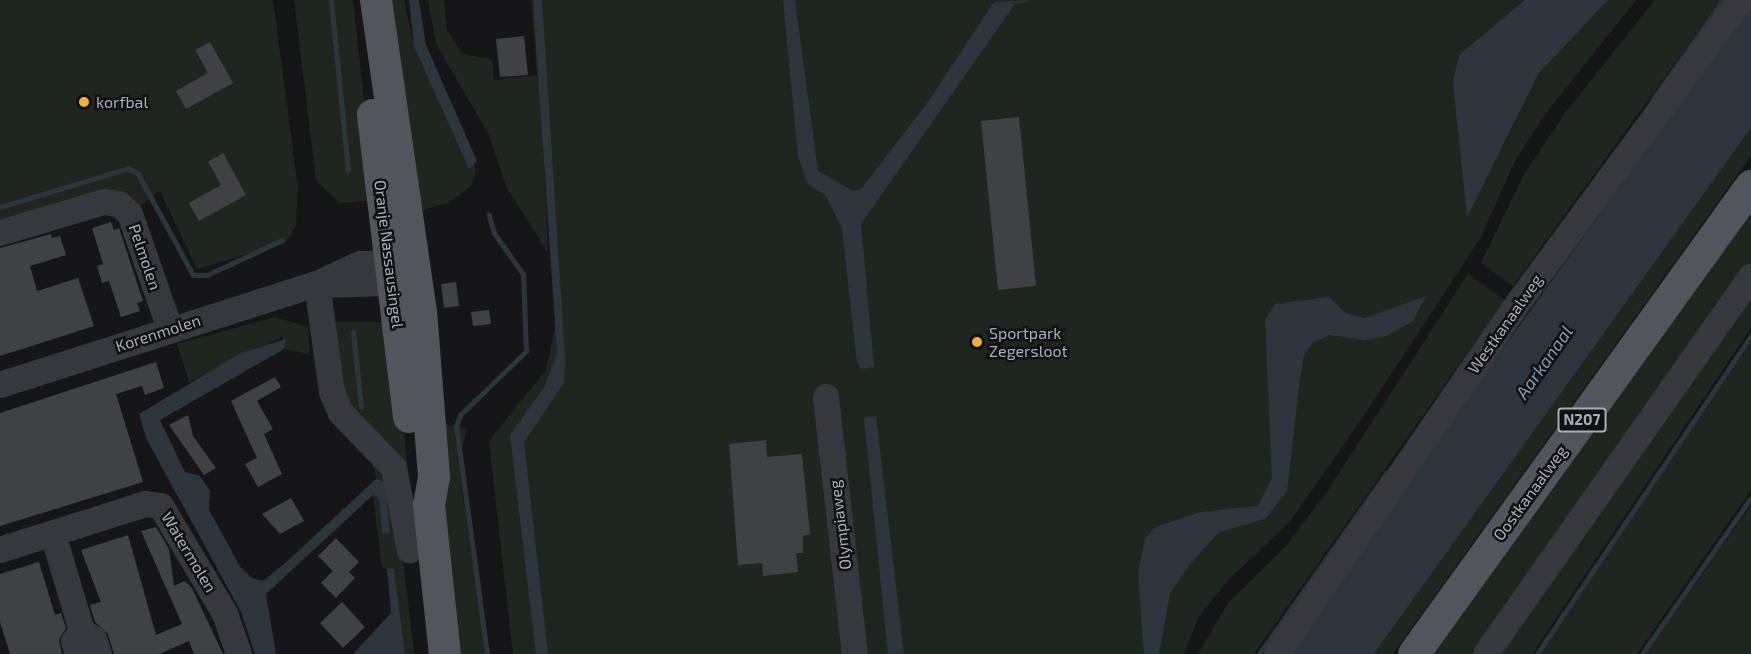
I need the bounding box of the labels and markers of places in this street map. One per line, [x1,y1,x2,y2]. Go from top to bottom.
place label: korfbal [96,92,148,112]
marker: korfbal [77,95,91,109]
place label: Sportpark Zegersloot [989,323,1068,361]
marker: Sportpark Zegersloot [970,335,984,349]

